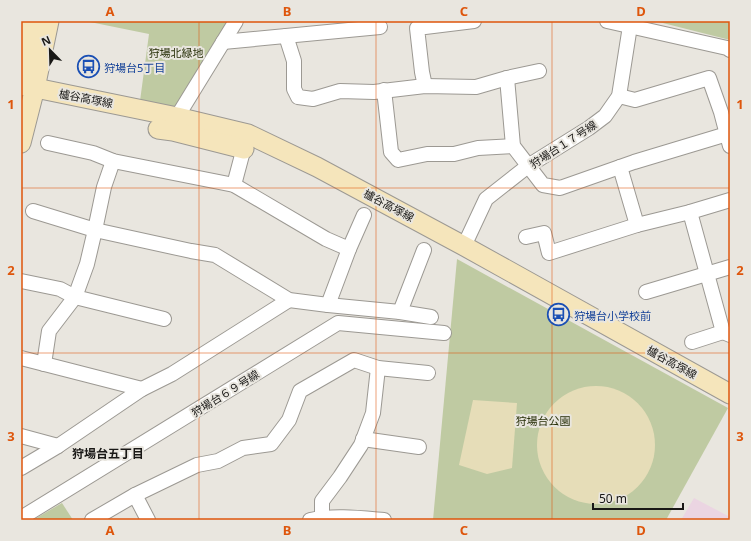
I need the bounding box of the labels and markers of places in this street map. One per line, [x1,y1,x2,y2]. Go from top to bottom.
bus stop icon: 狩場台5丁目 [76,54,102,80]
place label: 狩場台5丁目 [104,60,165,75]
bus stop icon: 狩場台小学校前 [545,302,571,328]
place label: 狩場台小学校前 [574,308,651,323]

